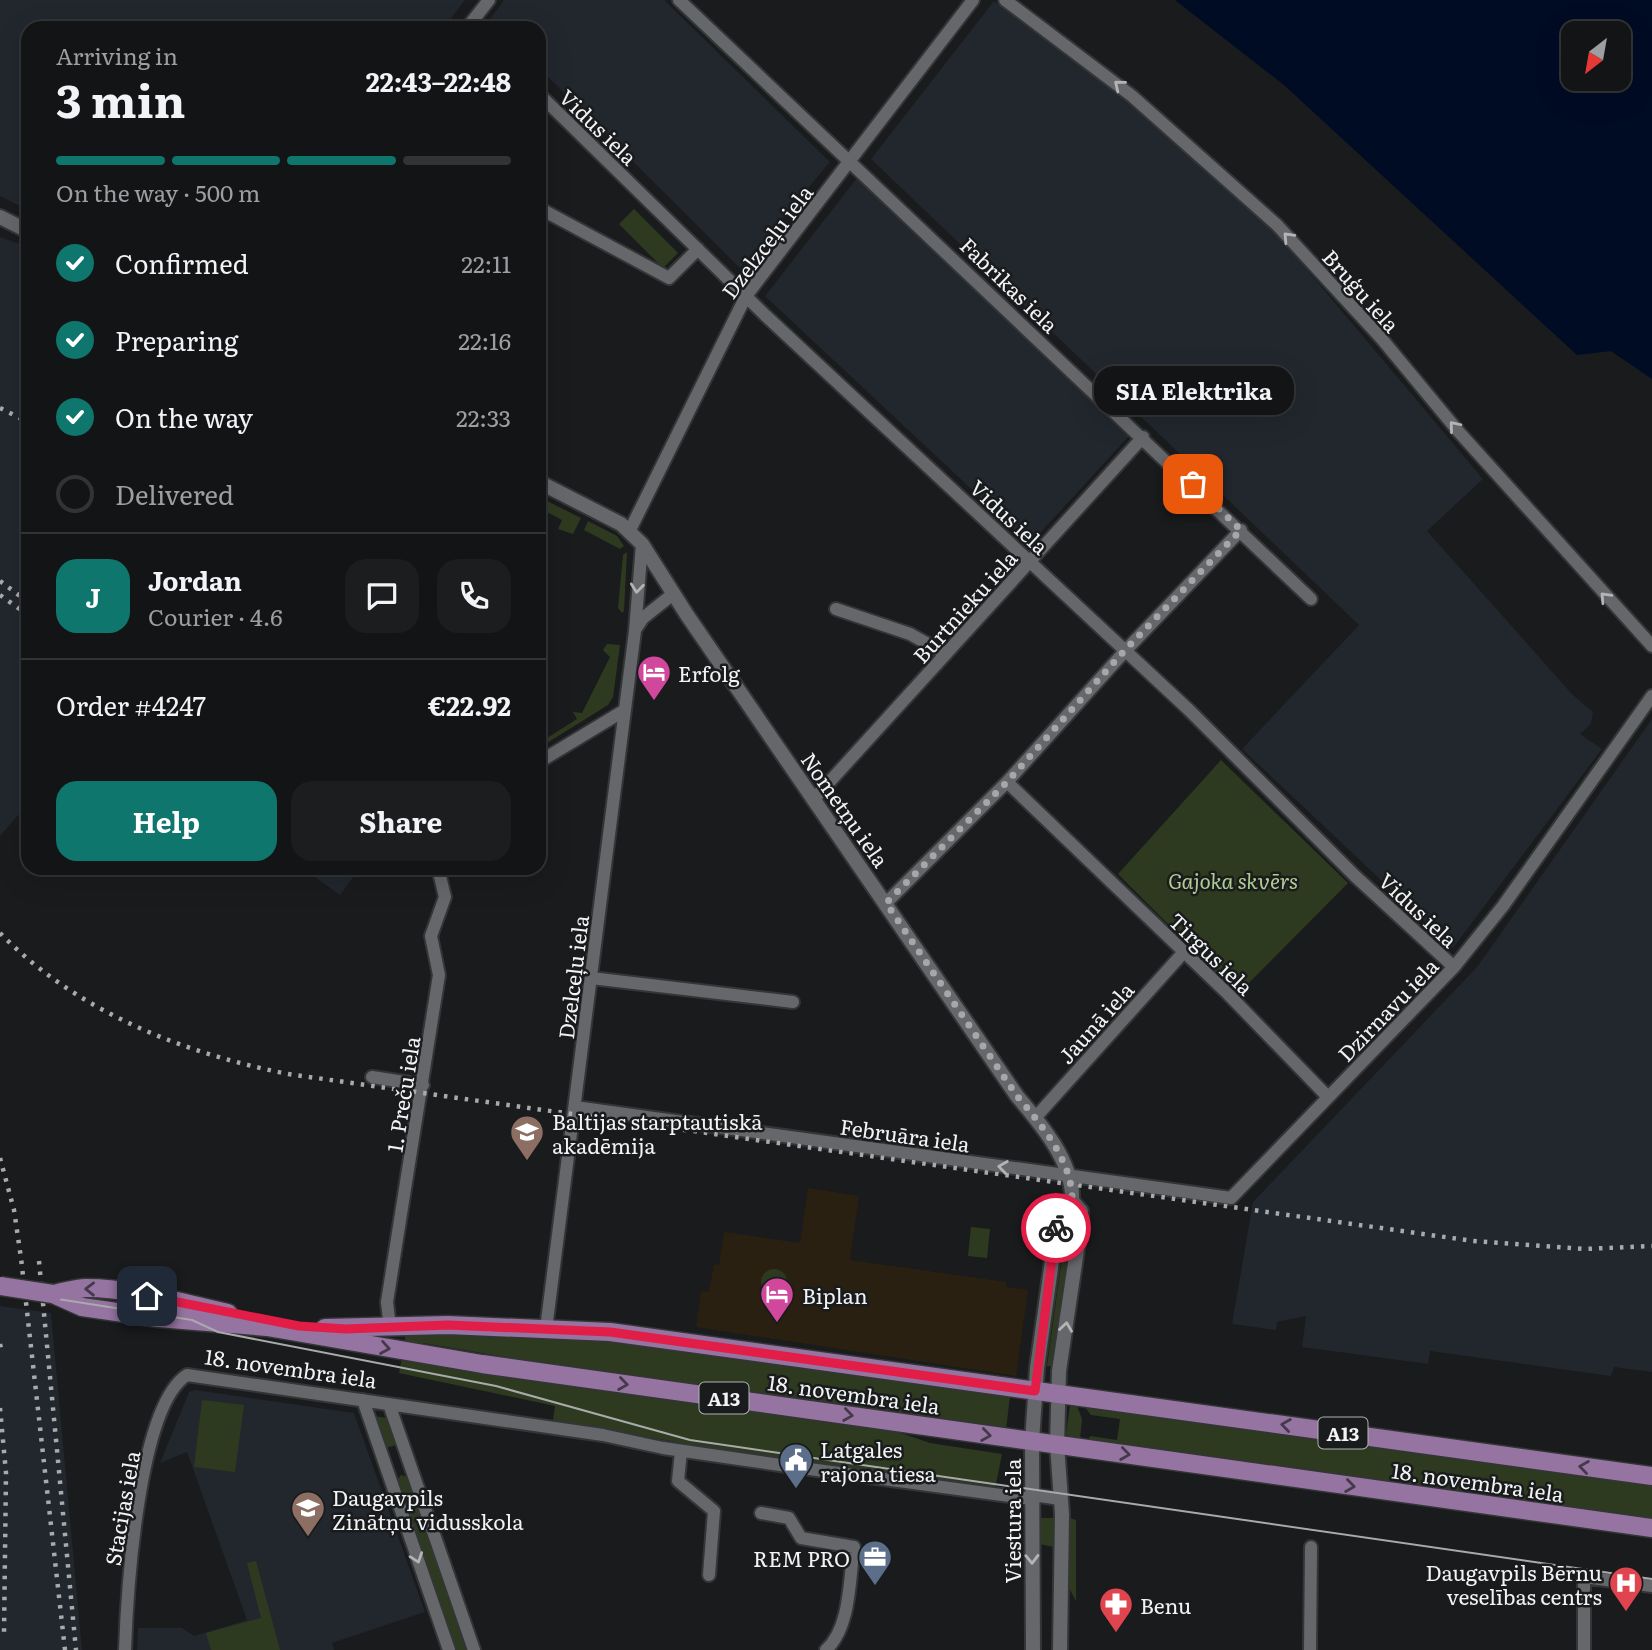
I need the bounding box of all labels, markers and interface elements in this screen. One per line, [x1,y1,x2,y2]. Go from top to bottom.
north arrow [1561,21,1631,91]
map controls [1561,21,1631,91]
text: Arriving in [56,38,178,72]
text: 22:43–22:48 [366,61,511,100]
text: 3 min [56,64,186,132]
street label: Vidus iela [553,81,645,172]
one-way arrow [1114,81,1126,94]
text: On the way · 500 m [56,175,260,209]
street label: Dzelzceļu iela [713,177,819,304]
street label: Fabrikas iela [954,229,1066,339]
one-way arrow [1283,232,1296,245]
street label: Bruģu iela [1316,242,1408,339]
text: Confirmed [115,243,249,282]
icon: check [56,244,94,282]
text: 22:11 [461,246,511,280]
text: Preparing [115,320,238,359]
icon: check [56,321,94,359]
text: 22:16 [458,323,511,357]
callout: SIA Elektrika [1093,365,1293,414]
text: SIA Elektrika [1116,373,1272,407]
text: On the way [115,397,253,436]
icon: check [56,398,94,436]
text: 22:33 [456,400,511,434]
one-way arrow [1450,422,1462,435]
pin [1163,454,1223,514]
icon: bag [1174,465,1212,503]
street label: Vidus iela [964,471,1057,561]
text: Delivered [115,474,234,513]
street label: Burtnieku iela [905,542,1024,669]
button: chat [345,559,419,633]
button: phone [437,559,511,633]
text: Jordan [148,560,242,599]
text: J [86,577,100,616]
one-way arrow [630,582,645,593]
one-way arrow [1601,592,1613,605]
text: Courier · 4.6 [148,599,283,633]
hotel icon: Erfolg [635,653,673,702]
place label: Erfolg [678,657,740,688]
text: Order #4247 [56,685,206,724]
text: €22.92 [428,685,511,724]
street label: Nometņu iela [795,745,898,873]
button: Help [56,781,277,861]
button: Share [291,781,511,861]
park label: Gajoka skvērs [1168,864,1298,895]
street label: Vidus iela [1373,864,1466,954]
street label: Tirgus iela [1163,905,1262,1002]
street label: Dzelceļu iela [549,913,595,1041]
street label: Dzirnavu iela [1329,950,1445,1068]
street label: Jaunā iela [1050,974,1141,1070]
street label: 1. Preču iela [378,1033,427,1154]
place label: Baltijas starptautiskā akadēmija [552,1105,763,1160]
street label: Februāra iela [838,1110,973,1159]
school or university icon: Baltijas starptautiskā akadēmija [508,1113,546,1162]
one-way arrow [997,1159,1008,1174]
courier [1021,1193,1091,1263]
icon: bike [1037,1209,1075,1247]
pin [117,1266,177,1326]
hotel icon: Biplan [758,1275,796,1324]
icon: home [128,1277,166,1315]
place label: Biplan [802,1279,868,1310]
one-way arrow [84,1281,95,1297]
one-way arrow [1058,1321,1073,1333]
street label: 18. novembra iela [203,1340,380,1395]
one-way arrow [379,1340,391,1355]
street label: 18. novembra iela [766,1366,943,1421]
one-way arrow [617,1376,629,1391]
road number: A13 [700,1382,748,1414]
one-way arrow [842,1408,854,1423]
one-way arrow [1280,1418,1292,1433]
road number: A13 [1318,1418,1368,1448]
one-way arrow [980,1427,992,1442]
place label: Latgales rajona tiesa [820,1433,936,1488]
public building icon: Latgales rajona tiesa [777,1441,815,1490]
street label: Stacijas iela [96,1447,146,1568]
one-way arrow [1119,1447,1131,1462]
street label: 18. novembra iela [1390,1454,1567,1509]
street label: Viestura iela [996,1458,1027,1584]
one-way arrow [1579,1459,1590,1474]
one-way arrow [1344,1478,1356,1493]
place label: Daugavpils Zinātņu vidusskola [332,1481,524,1536]
school or university icon: Daugavpils Zinātņu vidusskola [289,1489,327,1538]
office icon: REM PRO [856,1538,894,1587]
place label: REM PRO [753,1542,850,1573]
one-way arrow [409,1551,423,1563]
one-way arrow [1024,1553,1039,1564]
place label: Daugavpils Bērnu veselības centrs [1426,1556,1602,1611]
hospital icon: Daugavpils Bērnu veselības centrs [1607,1564,1645,1613]
pharmacy icon: Benu [1097,1585,1135,1634]
place label: Benu [1140,1589,1191,1620]

